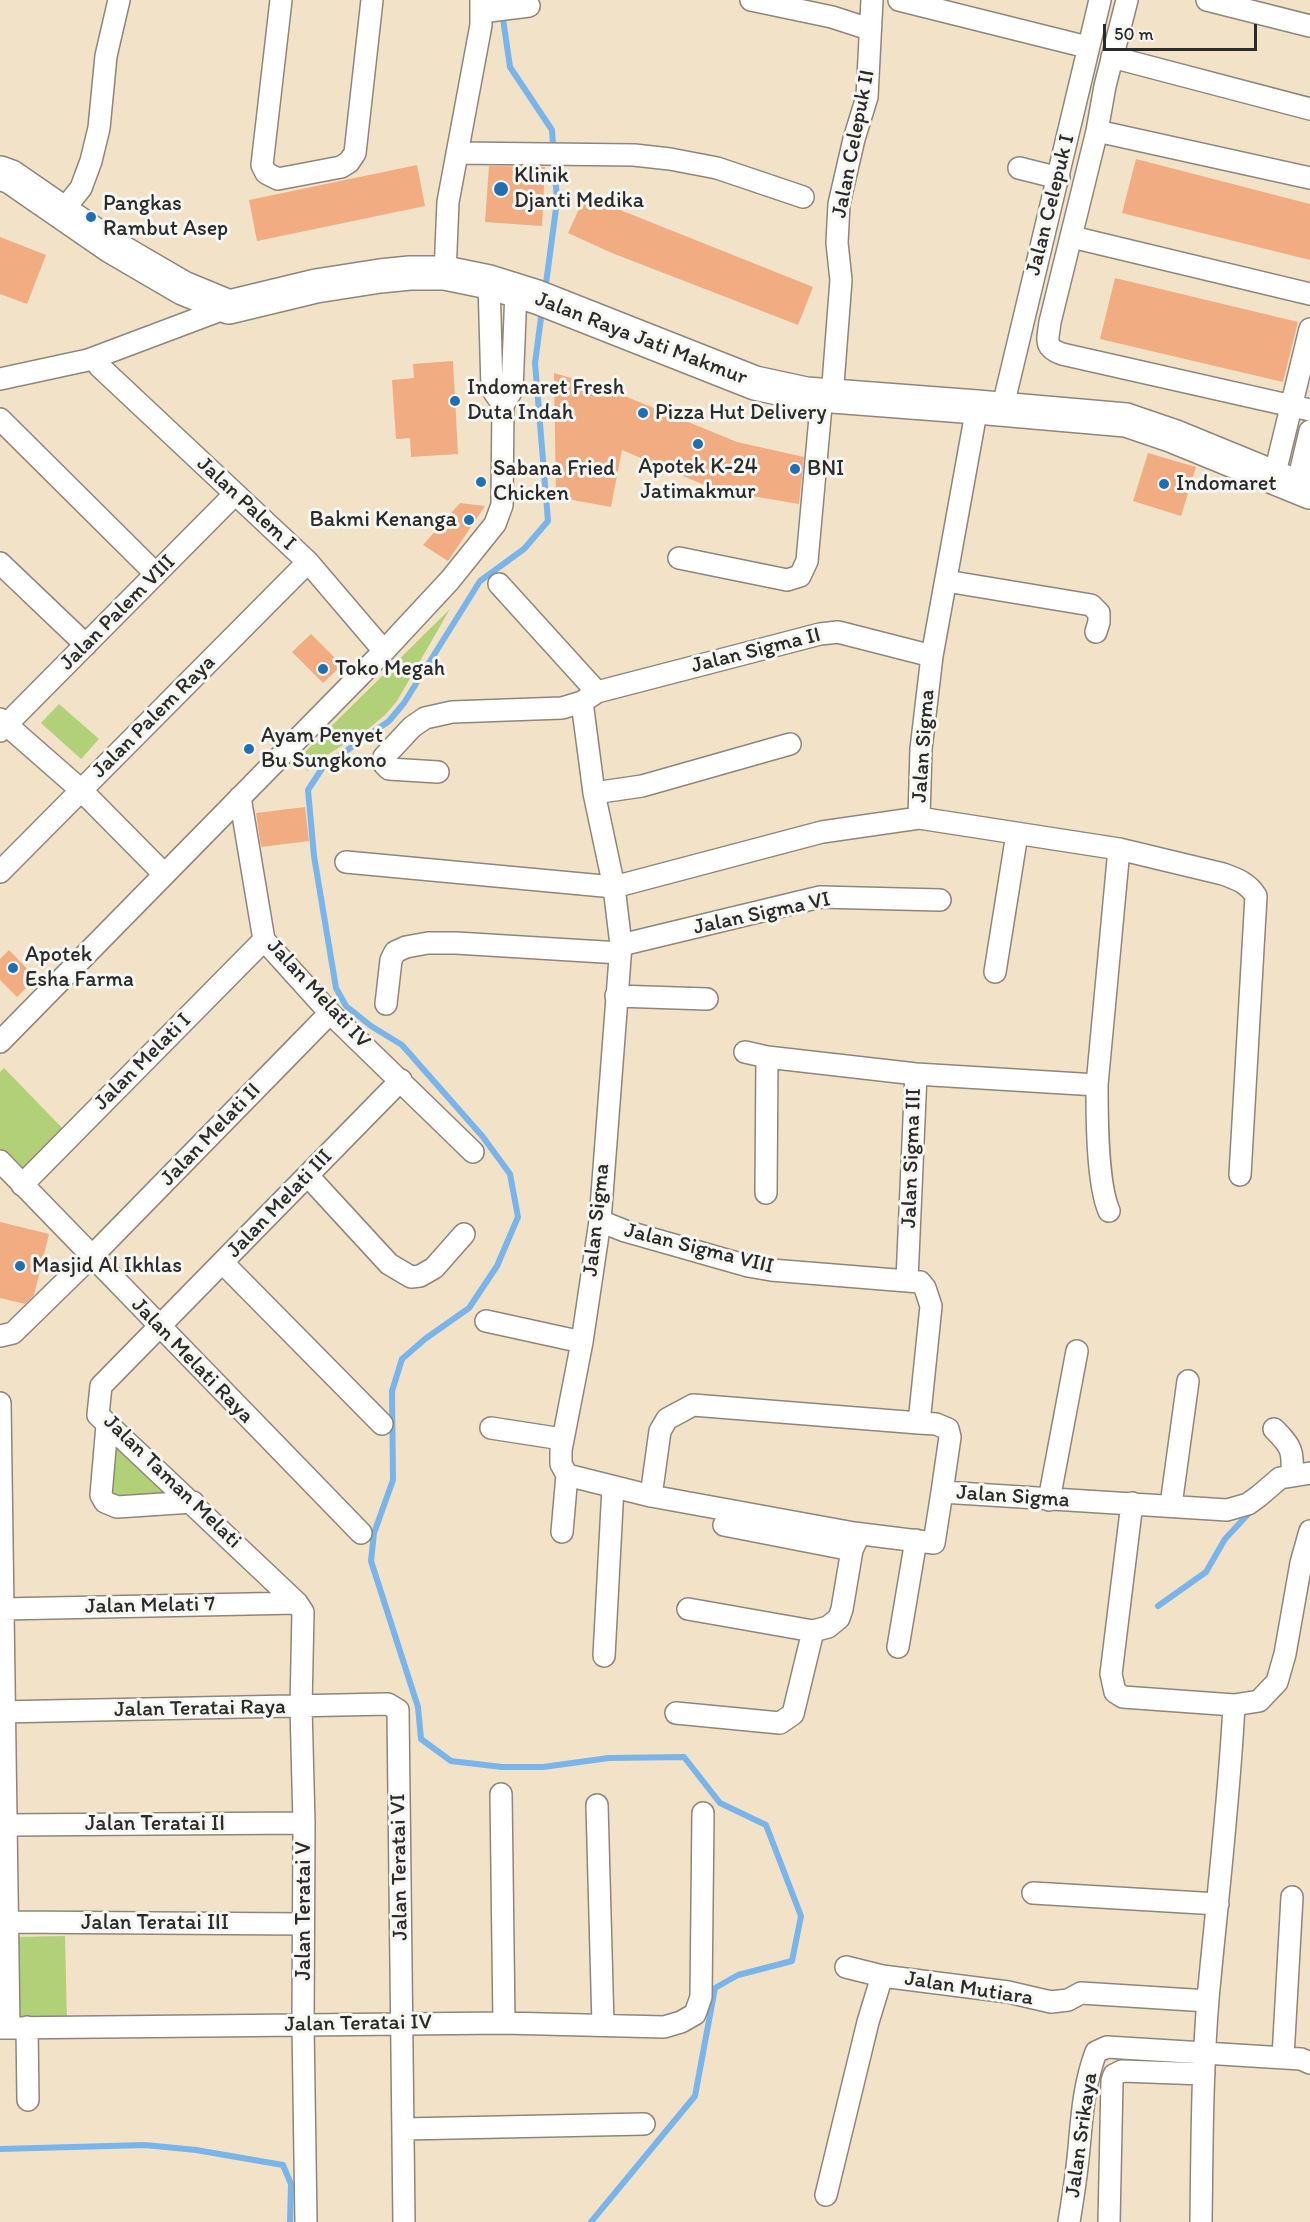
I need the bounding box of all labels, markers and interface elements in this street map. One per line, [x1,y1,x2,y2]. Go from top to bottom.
scale bar [1106,12,1260,50]
text: 50 m [1114,23,1154,45]
street label: Jalan Celepuk II [827,68,881,220]
street label: Jalan Celepuk I [1021,132,1081,278]
place label: Klinik Djanti Medika [514,163,644,214]
marker: Klinik Djanti Medika [492,180,510,198]
place label: Pangkas Rambut Asep [103,191,228,242]
marker: Pangkas Rambut Asep [84,210,98,224]
street label: Jalan Raya Jati Makmur [531,286,751,392]
place label: Indomaret Fresh Duta Indah [467,375,624,427]
marker: Indomaret Fresh Duta Indah [448,394,462,408]
place label: Pizza Hut Delivery [655,400,827,426]
marker: Pizza Hut Delivery [636,406,650,420]
marker: Apotek K-24 Jatimakmur [691,437,705,451]
street label: Jalan Palem I [191,451,301,557]
place label: Apotek K-24 Jatimakmur [638,454,758,506]
place label: Sabana Fried Chicken [493,456,615,508]
place label: BNI [807,456,844,482]
marker: BNI [788,462,802,476]
place label: Indomaret [1176,471,1277,497]
marker: Sabana Fried Chicken [474,475,488,489]
marker: Indomaret [1157,477,1171,491]
place label: Bakmi Kenanga [310,507,457,533]
marker: Bakmi Kenanga [462,513,476,527]
street label: Jalan Palem VIII [54,549,182,677]
street label: Jalan Sigma II [689,622,823,680]
street label: Jalan Palem Raya [87,650,221,784]
place label: Toko Megah [335,656,445,682]
marker: Toko Megah [316,662,330,676]
street label: Jalan Sigma [907,689,941,803]
place label: Ayam Penyet Bu Sungkono [261,723,387,774]
marker: Ayam Penyet Bu Sungkono [242,742,256,756]
street label: Jalan Sigma VI [691,887,833,941]
street label: Jalan Melati IV [261,934,375,1054]
place label: Apotek Esha Farma [25,942,134,993]
marker: Apotek Esha Farma [6,961,20,975]
street label: Jalan Melati I [89,1008,197,1116]
street label: Jalan Melati II [155,1078,267,1192]
street label: Jalan Sigma III [896,1087,928,1229]
street label: Jalan Melati III [221,1144,339,1264]
street label: Jalan Sigma [578,1162,616,1278]
street label: Jalan Sigma VIII [621,1218,777,1280]
place label: Masjid Al Ikhlas [32,1253,182,1279]
marker: Masjid Al Ikhlas [13,1259,27,1273]
street label: Jalan Melati Raya [125,1293,259,1429]
street label: Jalan Taman Melati [97,1409,247,1555]
street label: Jalan Sigma [956,1480,1070,1514]
street label: Jalan Melati 7 [85,1592,215,1620]
street label: Jalan Teratai Raya [114,1694,286,1724]
street label: Jalan Teratai VI [386,1793,414,1941]
street label: Jalan Teratai II [85,1811,225,1837]
street label: Jalan Teratai V [291,1842,317,1980]
street label: Jalan Teratai III [81,1910,229,1936]
street label: Jalan Mutiara [903,1966,1035,2012]
street label: Jalan Teratai IV [284,2010,432,2038]
street label: Jalan Srikaya [1060,2071,1104,2199]

